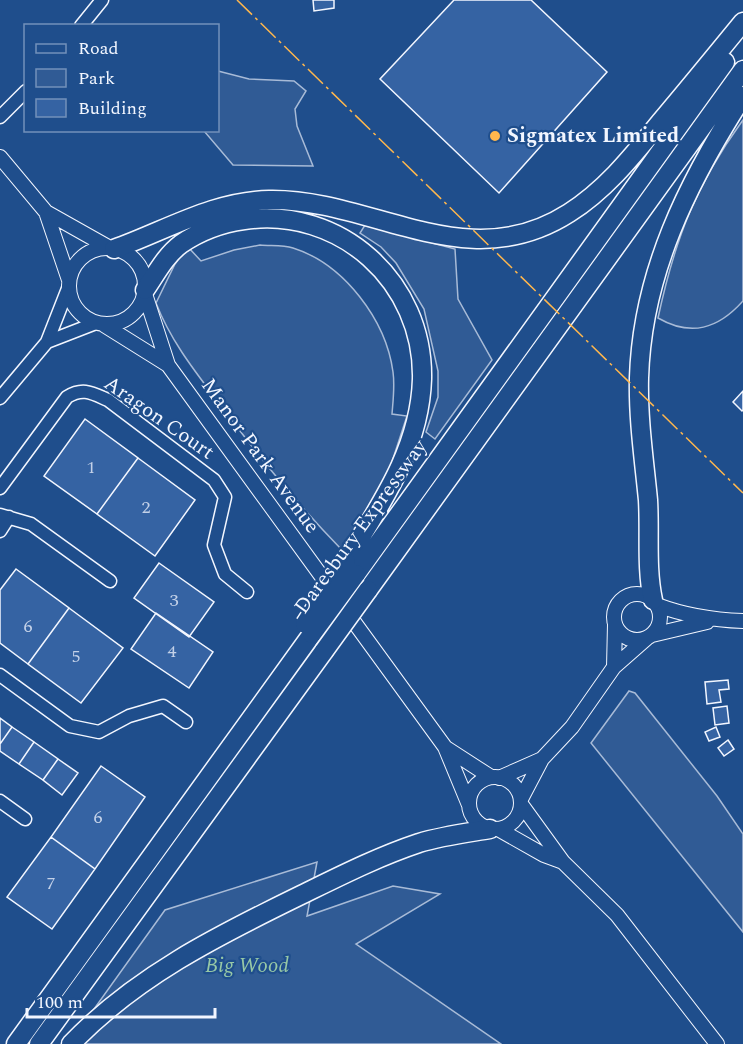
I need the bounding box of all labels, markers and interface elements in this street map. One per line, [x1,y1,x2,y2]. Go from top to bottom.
legend [24,24,219,132]
text: Road [78,35,119,62]
text: Park [78,65,115,92]
text: Building [78,95,147,122]
place label: Sigmatex Limited [507,120,679,152]
marker: Sigmatex Limited [488,129,502,143]
street label: Aragon Court [97,368,221,468]
street label: Manor Park Avenue [193,372,327,540]
street label: Daresbury Expressway [286,432,436,621]
house number: 1 [87,454,96,481]
house number: 2 [142,494,151,521]
house number: 3 [170,587,179,614]
house number: 6 [24,613,33,640]
house number: 4 [168,638,177,665]
house number: 5 [72,643,81,670]
house number: 6 [94,804,103,831]
house number: 7 [47,870,56,897]
park label: Big Wood [205,950,289,982]
scale bar [27,981,214,1019]
text: 100 m [36,989,83,1016]

